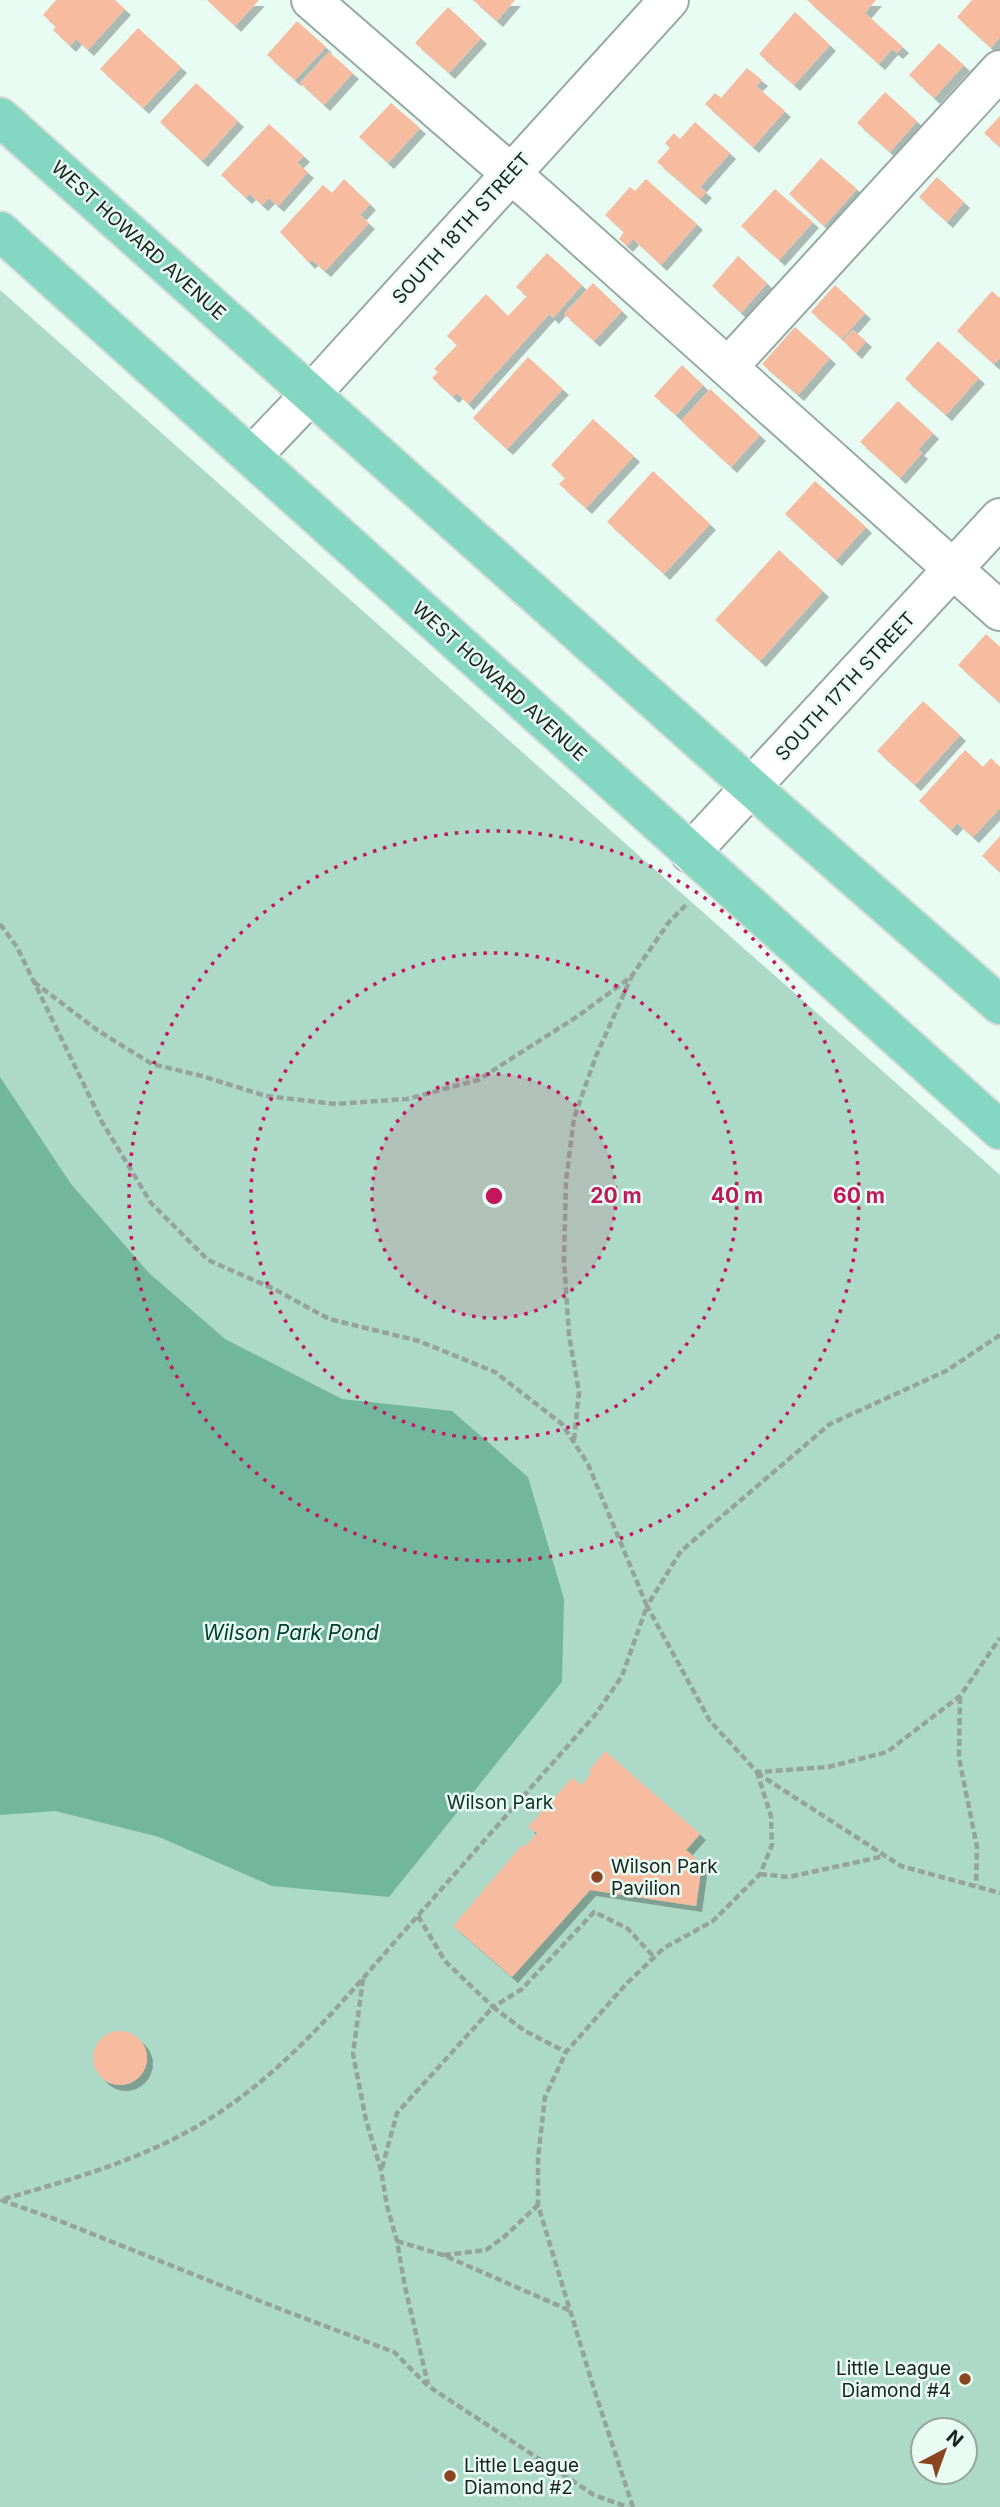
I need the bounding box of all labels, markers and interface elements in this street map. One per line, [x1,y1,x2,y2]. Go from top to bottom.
street label: SOUTH 18TH STREET [387,148,535,309]
street label: WEST HOWARD AVENUE [47,156,231,325]
street label: WEST HOWARD AVENUE [408,597,592,766]
street label: SOUTH 17TH STREET [771,607,920,765]
text: 20 m [590,1183,642,1208]
text: 40 m [711,1183,763,1208]
text: 60 m [833,1183,885,1208]
centre of rings [482,1184,506,1208]
water label: Wilson Park Pond [203,1620,379,1645]
park label: Wilson Park [447,1791,554,1814]
place label: Wilson Park Pavilion [611,1855,718,1900]
marker: Wilson Park Pavilion [589,1869,605,1885]
place label: Little League Diamond #4 [836,2357,951,2402]
marker: Little League Diamond #4 [957,2371,973,2387]
north arrow [909,2416,979,2486]
text: N [942,2425,968,2452]
place label: Little League Diamond #2 [464,2454,579,2499]
marker: Little League Diamond #2 [442,2468,458,2484]

